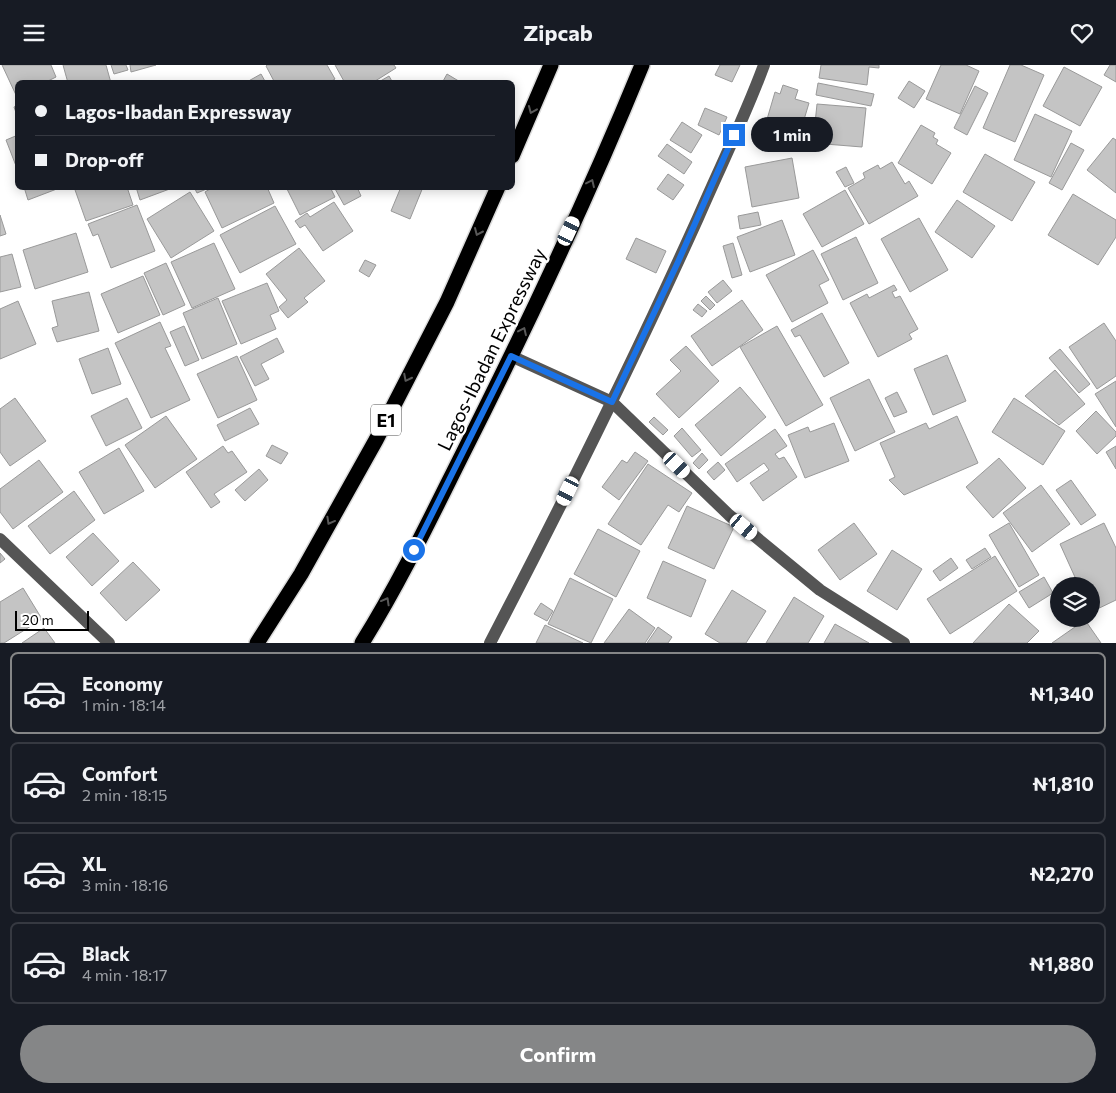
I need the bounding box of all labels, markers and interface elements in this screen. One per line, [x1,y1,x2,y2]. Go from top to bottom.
icon: menu [20,19,48,47]
text: Zipcab [523,19,593,46]
icon: heart [1068,19,1096,47]
text: Lagos-Ibadan Expressway [65,100,292,123]
one-way arrow [528,105,538,114]
callout: 1 min [752,117,834,153]
route end [723,124,745,146]
text: 1 min [773,125,811,144]
text: Drop-off [65,148,144,171]
one-way arrow [585,179,595,188]
car [555,214,582,248]
one-way arrow [474,227,485,236]
street label: Lagos-Ibadan Expressway [432,244,550,454]
one-way arrow [516,327,527,336]
one-way arrow [403,373,413,382]
road number: E1 [371,405,401,435]
car [660,449,693,481]
car [554,474,581,508]
car [727,512,760,542]
one-way arrow [327,516,337,525]
route start [403,539,425,561]
map controls [1050,577,1100,627]
button: layers [1050,577,1100,627]
one-way arrow [380,597,390,606]
scale bar [15,608,89,631]
text: 20 m [22,611,54,628]
icon: car [22,671,67,716]
text: Economy [82,672,163,695]
text: ₦1,340 [1030,682,1094,705]
text: 1 min · 18:14 [82,695,166,714]
icon: car [22,761,67,806]
text: Comfort [82,762,158,785]
text: ₦1,810 [1032,772,1094,795]
text: 2 min · 18:15 [82,785,167,804]
icon: car [22,851,67,896]
text: XL [82,852,107,875]
text: ₦2,270 [1029,862,1094,885]
text: 3 min · 18:16 [82,875,168,894]
icon: car [22,941,67,986]
text: Black [82,942,130,965]
text: ₦1,880 [1029,952,1094,975]
text: 4 min · 18:17 [82,965,167,984]
button: Confirm [20,1025,1096,1083]

